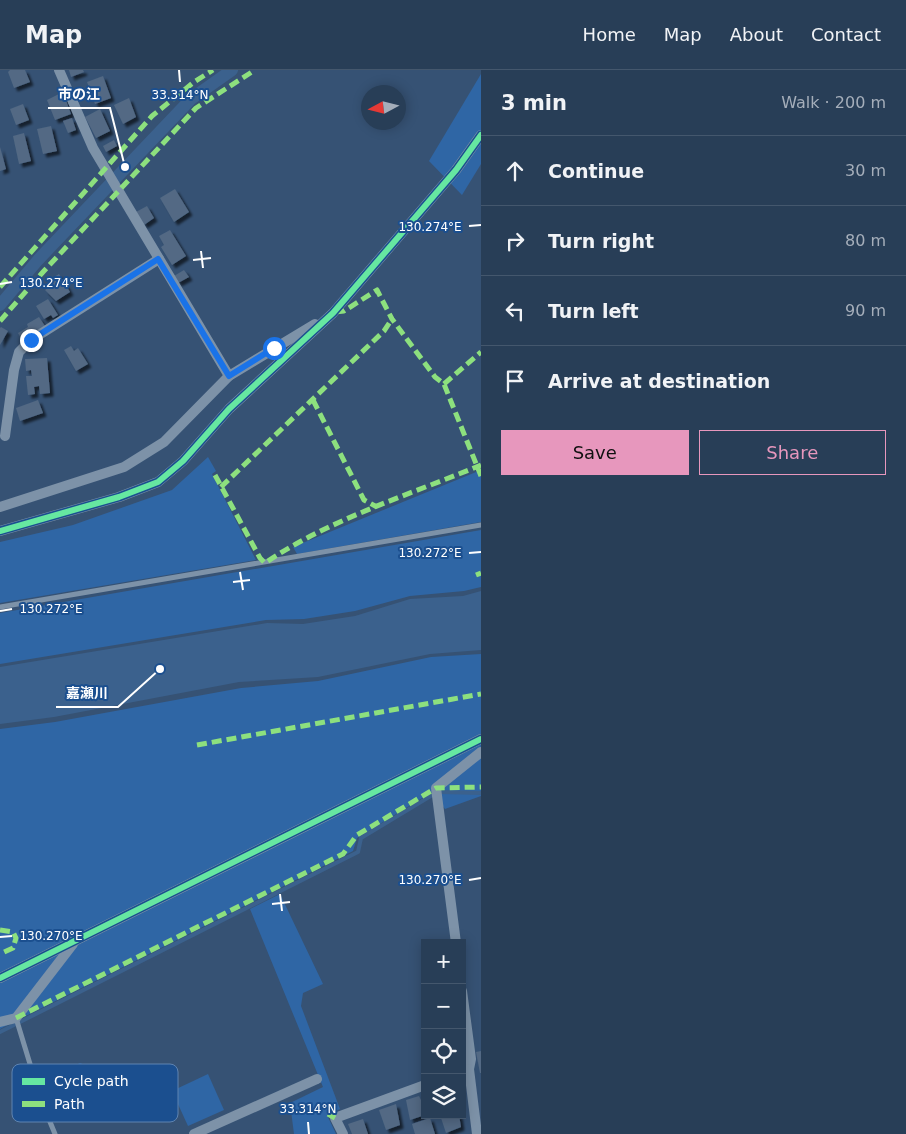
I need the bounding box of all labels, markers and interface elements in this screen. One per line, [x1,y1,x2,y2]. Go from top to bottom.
text: Map [25,21,82,49]
text: Home [583,24,636,45]
text: Map [664,24,702,45]
text: About [730,24,783,45]
text: Contact [811,24,881,45]
callout: 市の江 [48,79,110,108]
north arrow [361,85,406,130]
text: 市の江 [58,86,100,102]
text: 33.314°N [152,88,208,102]
text: 3 min [501,91,567,115]
text: Walk · 200 m [781,93,886,112]
icon: ahead [501,157,529,185]
text: Continue [548,160,644,182]
text: 30 m [845,161,886,180]
text: 130.274°E [398,220,462,234]
icon: right [501,227,529,255]
text: Turn right [548,230,654,252]
text: 80 m [845,231,886,250]
text: 130.274°E [19,276,83,290]
icon: left [501,297,529,325]
text: Turn left [548,300,639,322]
text: 90 m [845,301,886,320]
route end [20,329,43,352]
route start [263,337,286,360]
icon: arrive [501,367,529,395]
text: Arrive at destination [548,370,770,392]
button: Save [501,430,689,475]
button: Share [699,430,886,475]
text: 130.272°E [398,546,462,560]
text: 130.272°E [19,602,83,616]
callout: 嘉瀬川 [56,678,118,707]
text: 嘉瀬川 [66,685,108,701]
text: 130.270°E [398,873,462,887]
text: 130.270°E [19,929,83,943]
map controls [421,939,466,1119]
button: + [421,939,466,984]
button: − [421,984,466,1029]
button: locate [421,1029,466,1074]
legend [12,1064,178,1122]
text: Cycle path [54,1073,129,1089]
button: layers [421,1074,466,1119]
text: Path [54,1096,85,1112]
text: 33.314°N [280,1102,336,1116]

